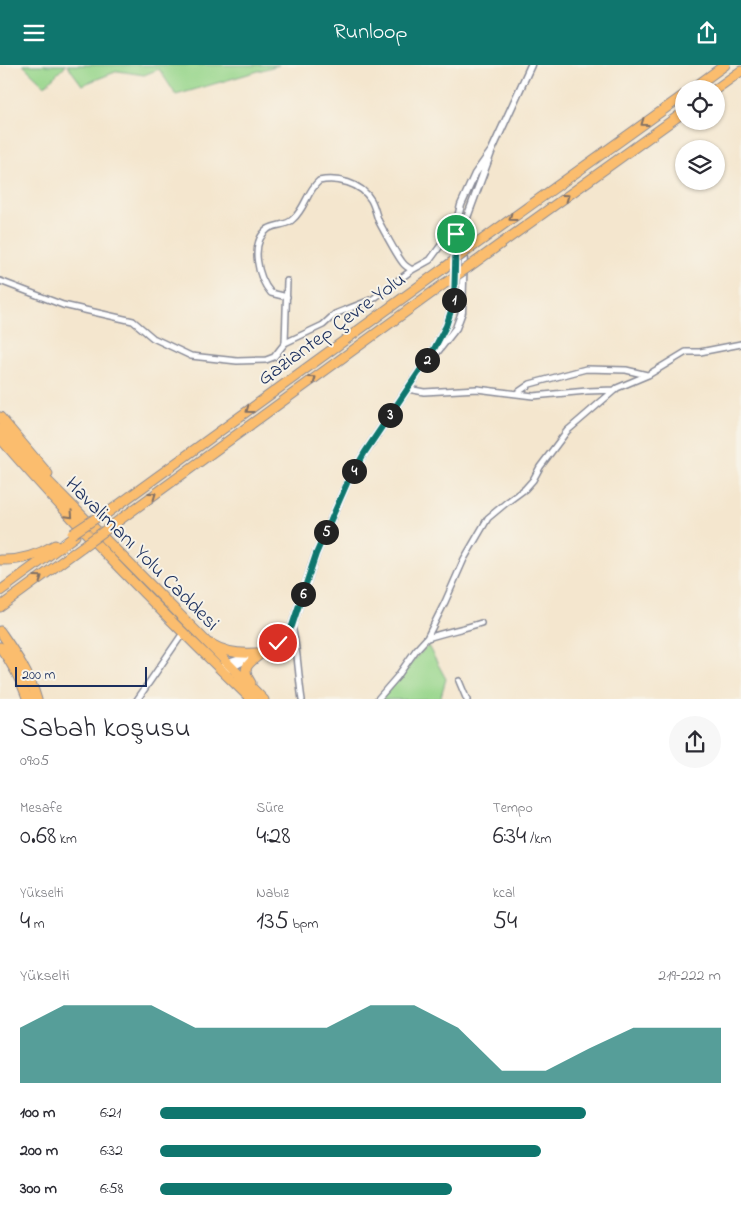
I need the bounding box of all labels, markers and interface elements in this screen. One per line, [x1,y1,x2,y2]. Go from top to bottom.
text: Runloop [333,17,408,49]
icon: menu [20,19,48,47]
icon: share [693,19,721,47]
map controls [675,80,725,190]
button: locate [675,80,725,130]
one-way arrow [640,117,650,126]
button: layers [675,140,725,190]
one-way arrow [560,194,570,203]
one-way arrow [508,212,518,221]
pin [435,213,477,255]
icon: arrive [442,220,470,248]
street label: Gaziantep Çevre Yolu [252,265,413,394]
pin: 1 [442,287,466,313]
text: 1 [452,290,457,311]
pin: 2 [414,347,440,373]
text: 2 [424,350,431,371]
one-way arrow [307,377,316,385]
pin: 3 [378,403,402,427]
one-way arrow [245,404,255,413]
text: 3 [388,405,393,426]
pin: 4 [342,459,366,483]
text: 4 [352,461,357,482]
street label: Havalimanı Yolu Caddesi [58,470,226,638]
one-way arrow [147,493,156,501]
one-way arrow [64,510,73,519]
pin: 5 [314,519,338,545]
text: 5 [322,522,331,543]
one-way arrow [33,575,43,584]
pin: 6 [290,581,316,607]
text: 6 [300,584,307,605]
pin [257,622,299,664]
icon: check [264,629,292,657]
scale bar [15,665,148,688]
text: 200 m [22,665,55,686]
text: Sabah koşusu [20,709,191,750]
button: share [669,716,721,768]
text: 09:05 [20,749,49,773]
text: Mesafe [20,798,62,819]
text: Süre [256,798,284,819]
text: Tempo [493,798,533,819]
text: 0.68 [20,819,56,855]
text: 4:28 [256,819,291,855]
text: 6:34 [493,819,526,855]
text: km [56,829,77,850]
text: /km [526,829,551,850]
text: Yükselti [20,883,64,904]
text: Nabız [256,883,289,904]
text: kcal [493,883,515,904]
text: 4 [20,904,30,940]
text: 135 [256,904,289,940]
text: 54 [493,904,517,940]
text: m [30,914,45,935]
text: bpm [289,914,318,935]
text: Yükselti [20,964,70,988]
text: 219–222 m [658,964,721,988]
text: 100 m [20,1101,55,1125]
text: 6:21 [100,1101,121,1125]
text: 200 m [20,1139,58,1163]
text: 6:32 [100,1139,123,1163]
text: 300 m [20,1177,57,1201]
text: 6:58 [100,1177,124,1201]

